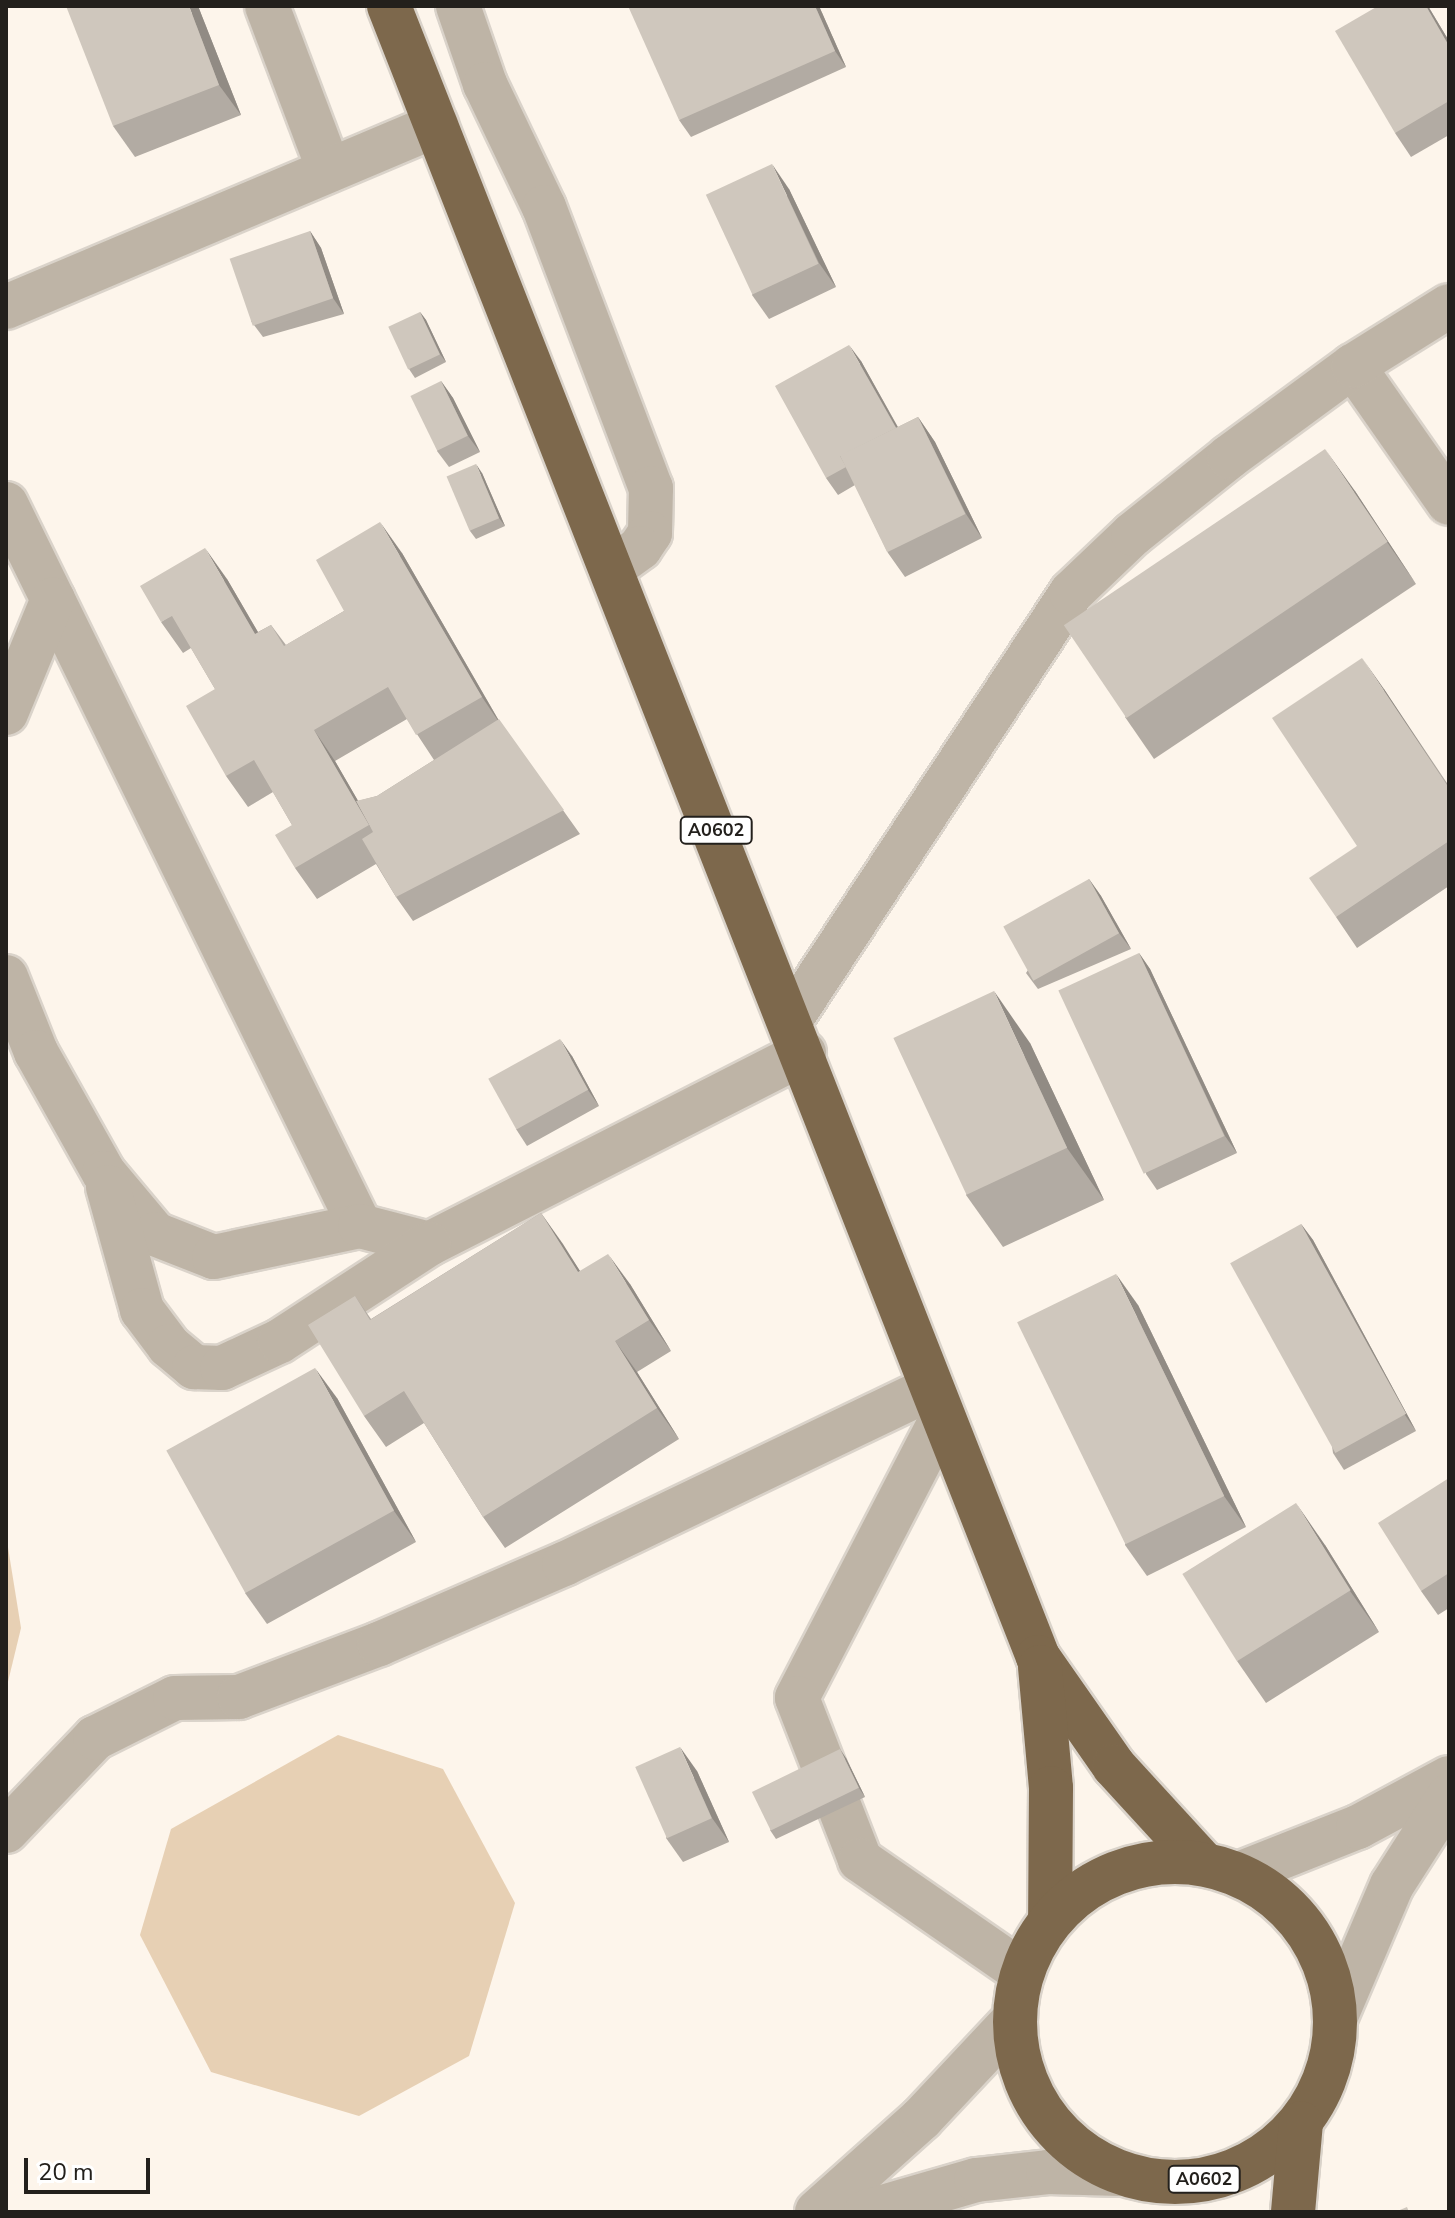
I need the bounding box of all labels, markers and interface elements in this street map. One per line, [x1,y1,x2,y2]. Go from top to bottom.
road number: A0602 [678,816,754,844]
scale bar [28,2142,154,2192]
text: 20 m [38,2156,94,2188]
road number: A0602 [1166,2165,1242,2193]

